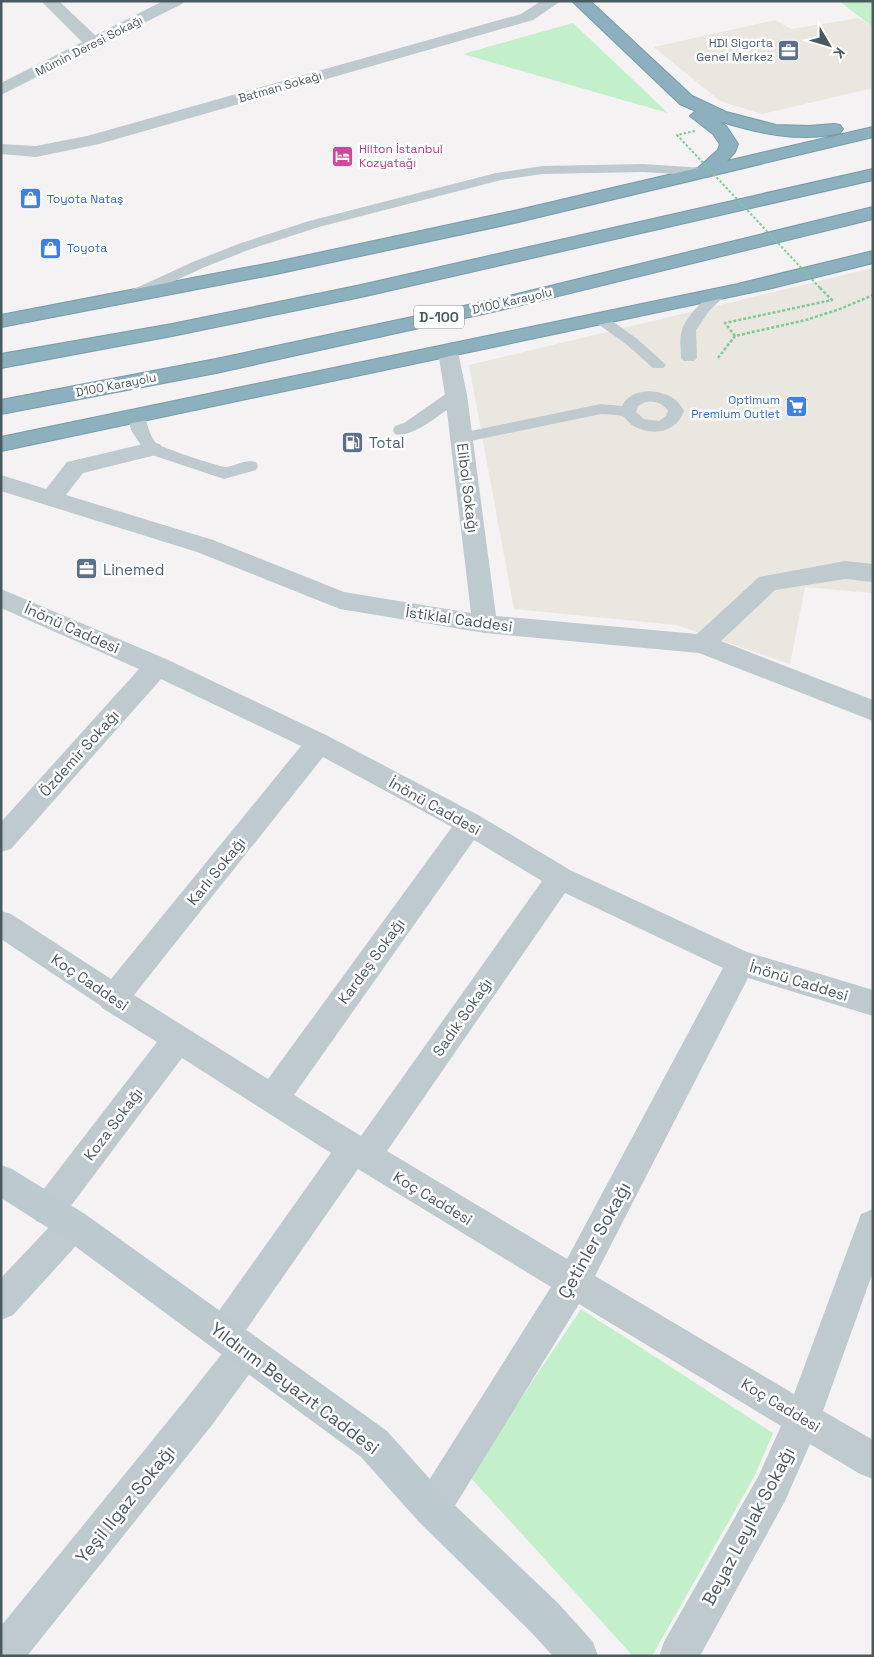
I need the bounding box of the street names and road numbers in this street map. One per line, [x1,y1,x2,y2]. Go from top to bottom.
street label: Mümin Deresi Sokağı [32,12,146,80]
street label: Batman Sokağı [236,67,324,107]
street label: D100 Karayolu [470,284,554,318]
road number: D-100 [414,306,464,328]
street label: D100 Karayolu [74,369,158,401]
street label: Elibol Sokağı [453,442,483,534]
street label: İnönü Caddesi [22,599,122,657]
street label: İstiklal Caddesi [404,602,514,636]
street label: Özdemir Sokağı [35,706,123,800]
street label: İnönü Caddesi [386,773,484,839]
street label: Karlı Sokağı [183,833,249,909]
street label: Kardeş Sokağı [333,914,409,1008]
street label: Koç Caddesi [48,949,132,1015]
street label: İnönü Caddesi [747,957,851,1005]
street label: Sadık Sokağı [428,974,496,1060]
street label: Koza Sokağı [79,1084,147,1164]
street label: Koç Caddesi [390,1167,476,1229]
street label: Çetinler Sokağı [552,1178,636,1302]
street label: Yıldırım Beyazıt Caddesi [206,1317,384,1459]
street label: Koç Caddesi [738,1374,824,1436]
street label: Yeşil Ilgaz Sokağı [70,1440,180,1568]
street label: Beyaz Leylak Sokağı [697,1443,799,1609]

